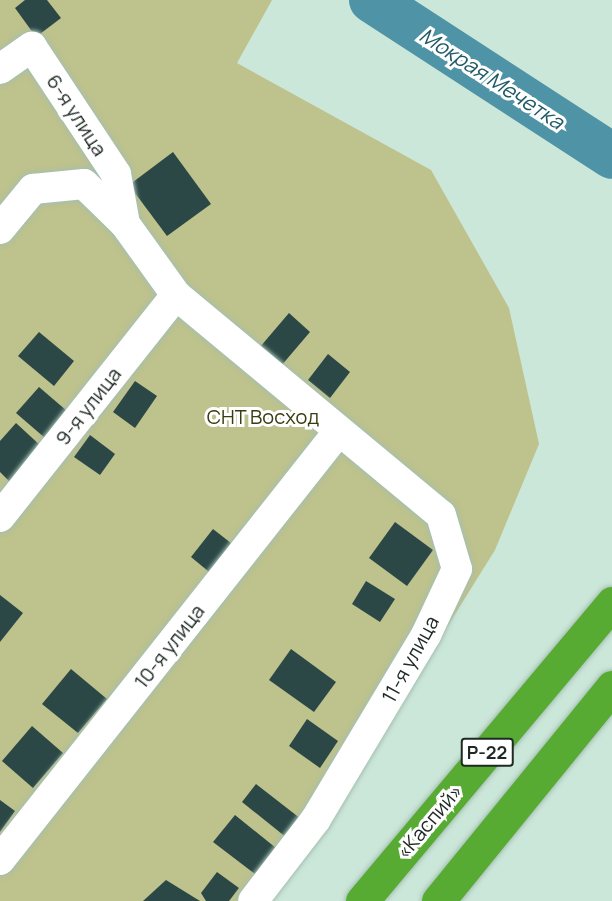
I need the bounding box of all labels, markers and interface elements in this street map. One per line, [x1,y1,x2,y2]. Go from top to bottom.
water label: Мокрая Мечетка [415,22,569,134]
street label: 6-я улица [42,70,112,160]
street label: 9-я улица [50,362,126,450]
park label: СНТ Восход [206,404,320,428]
street label: 10-я улица [129,599,209,693]
street label: 11-я улица [376,611,444,707]
road number: Р-22 [460,737,514,767]
street label: «Каспий» [391,779,467,863]

